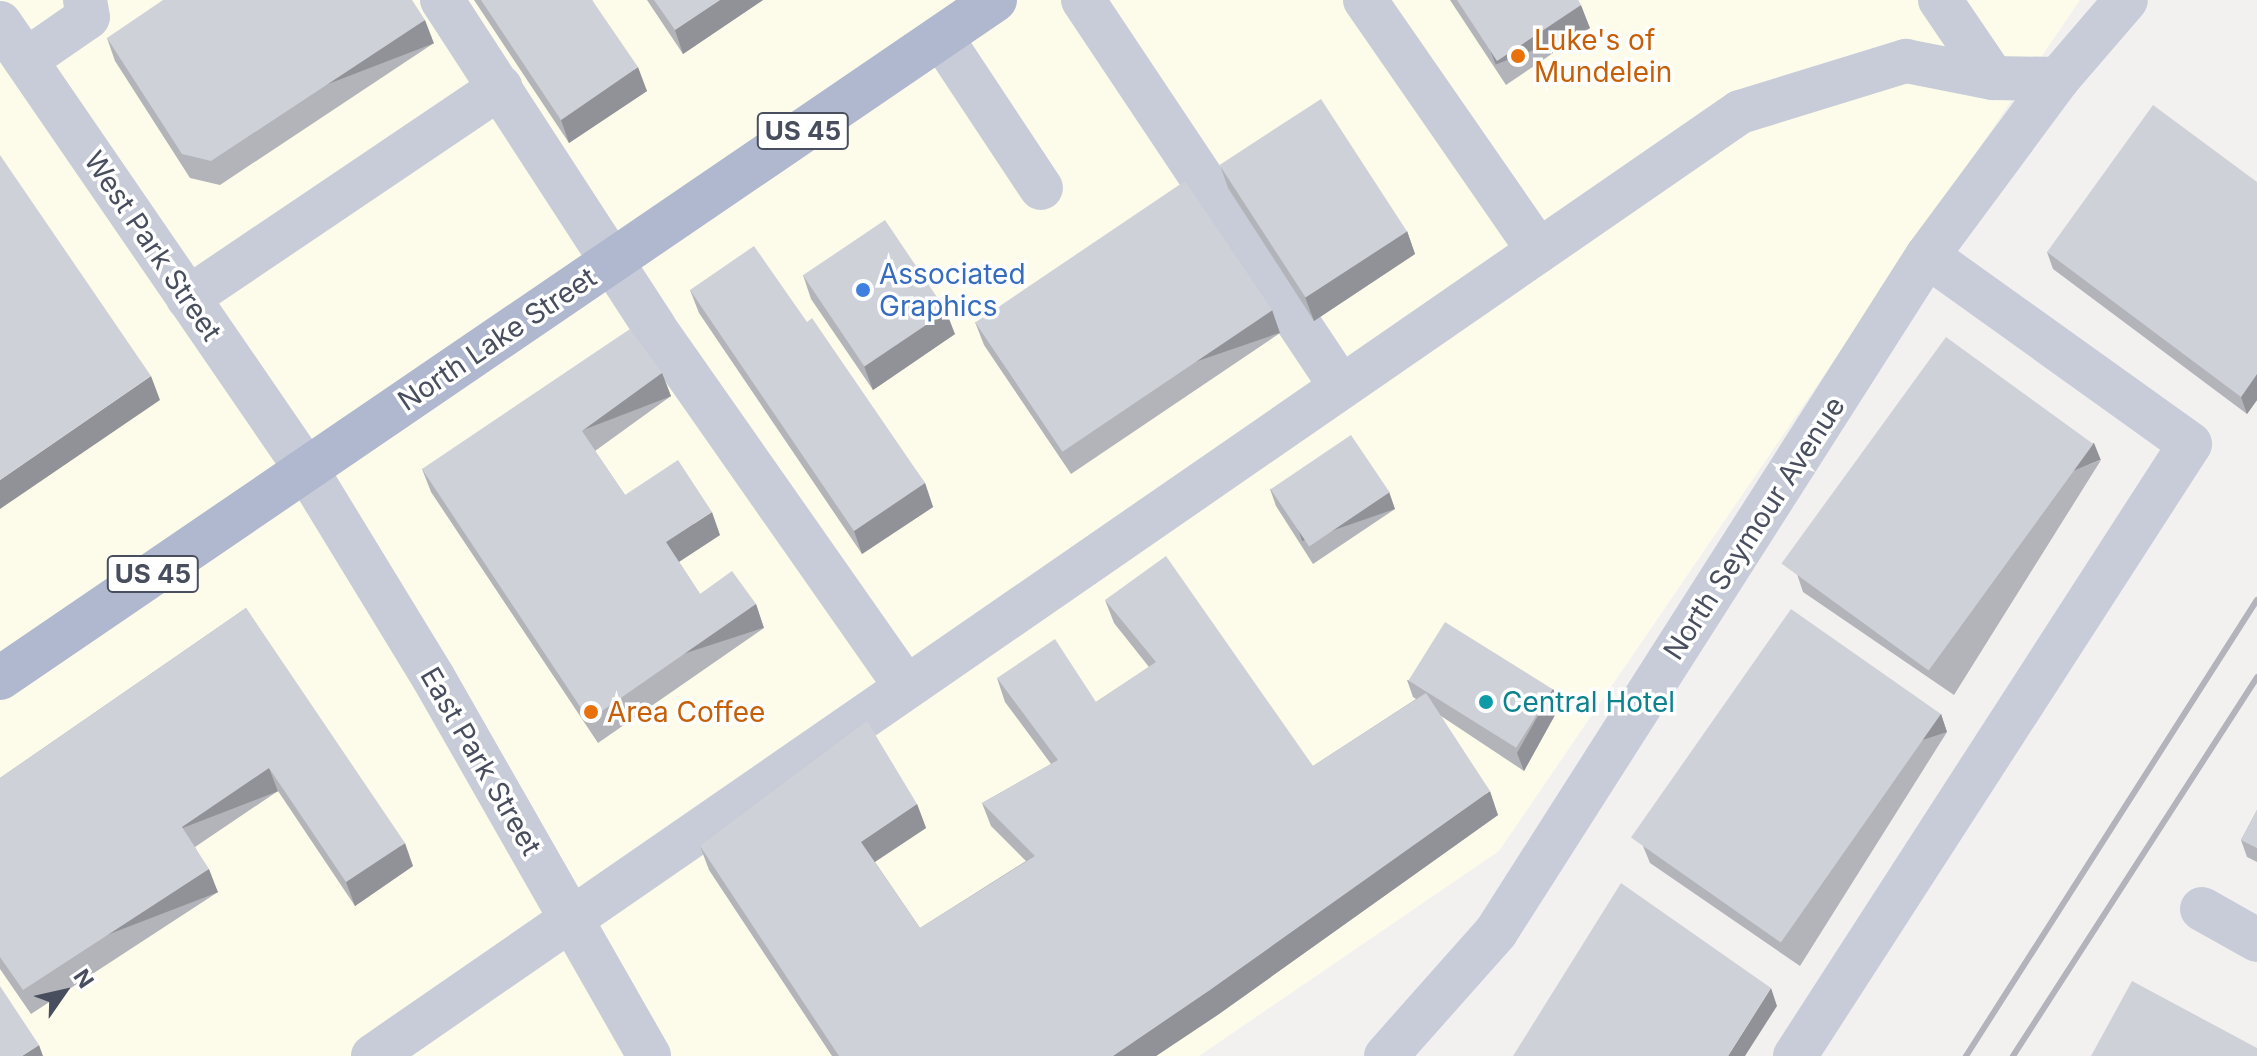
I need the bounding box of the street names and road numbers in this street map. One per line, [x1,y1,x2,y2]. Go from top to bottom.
road number: US 45 [755,109,851,153]
street label: West Park Street [77,145,229,347]
street label: North Lake Street [391,260,603,418]
street label: North Seymour Avenue [1656,390,1852,666]
road number: US 45 [105,552,201,596]
street label: East Park Street [414,661,548,861]

